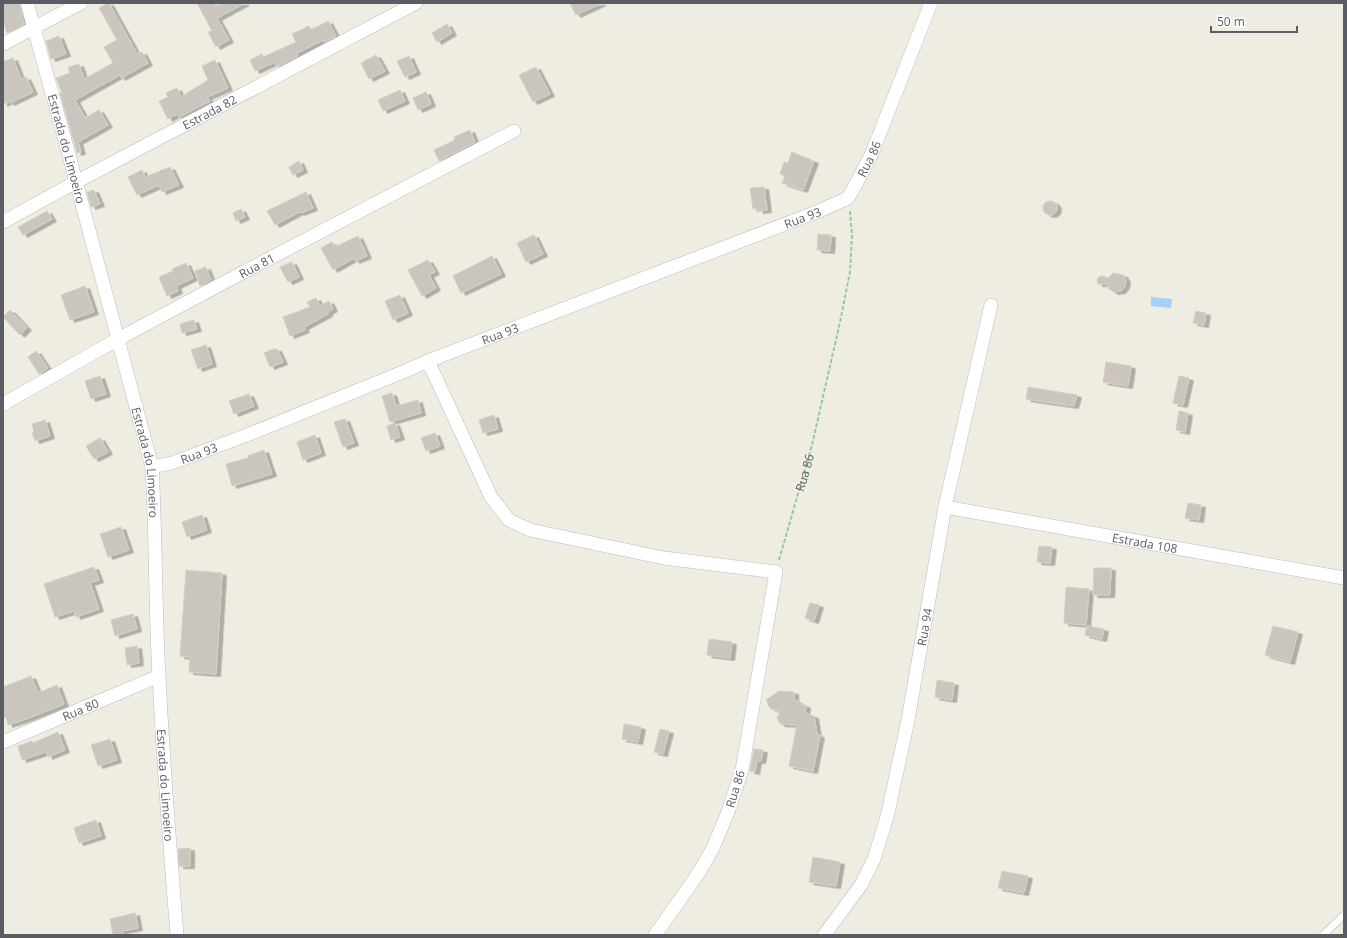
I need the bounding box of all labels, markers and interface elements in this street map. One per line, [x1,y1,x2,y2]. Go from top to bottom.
scale bar [1211,8,1297,34]
text: 50 m [1217,13,1245,30]
street label: Estrada 82 [179,90,240,133]
street label: Estrada do Limoeiro [44,92,90,205]
street label: Rua 86 [853,138,885,180]
street label: Rua 93 [781,203,823,232]
street label: Rua 81 [236,249,277,282]
street label: Rua 93 [479,319,521,348]
street label: Estrada do Limoeiro [128,405,163,518]
street label: Rua 93 [178,438,220,468]
street label: Rua 86 [791,452,818,493]
street label: Estrada 108 [1111,528,1179,557]
street label: Rua 94 [913,606,936,647]
street label: Rua 80 [59,694,101,725]
street label: Estrada do Limoeiro [153,728,178,842]
street label: Rua 86 [721,768,749,810]

